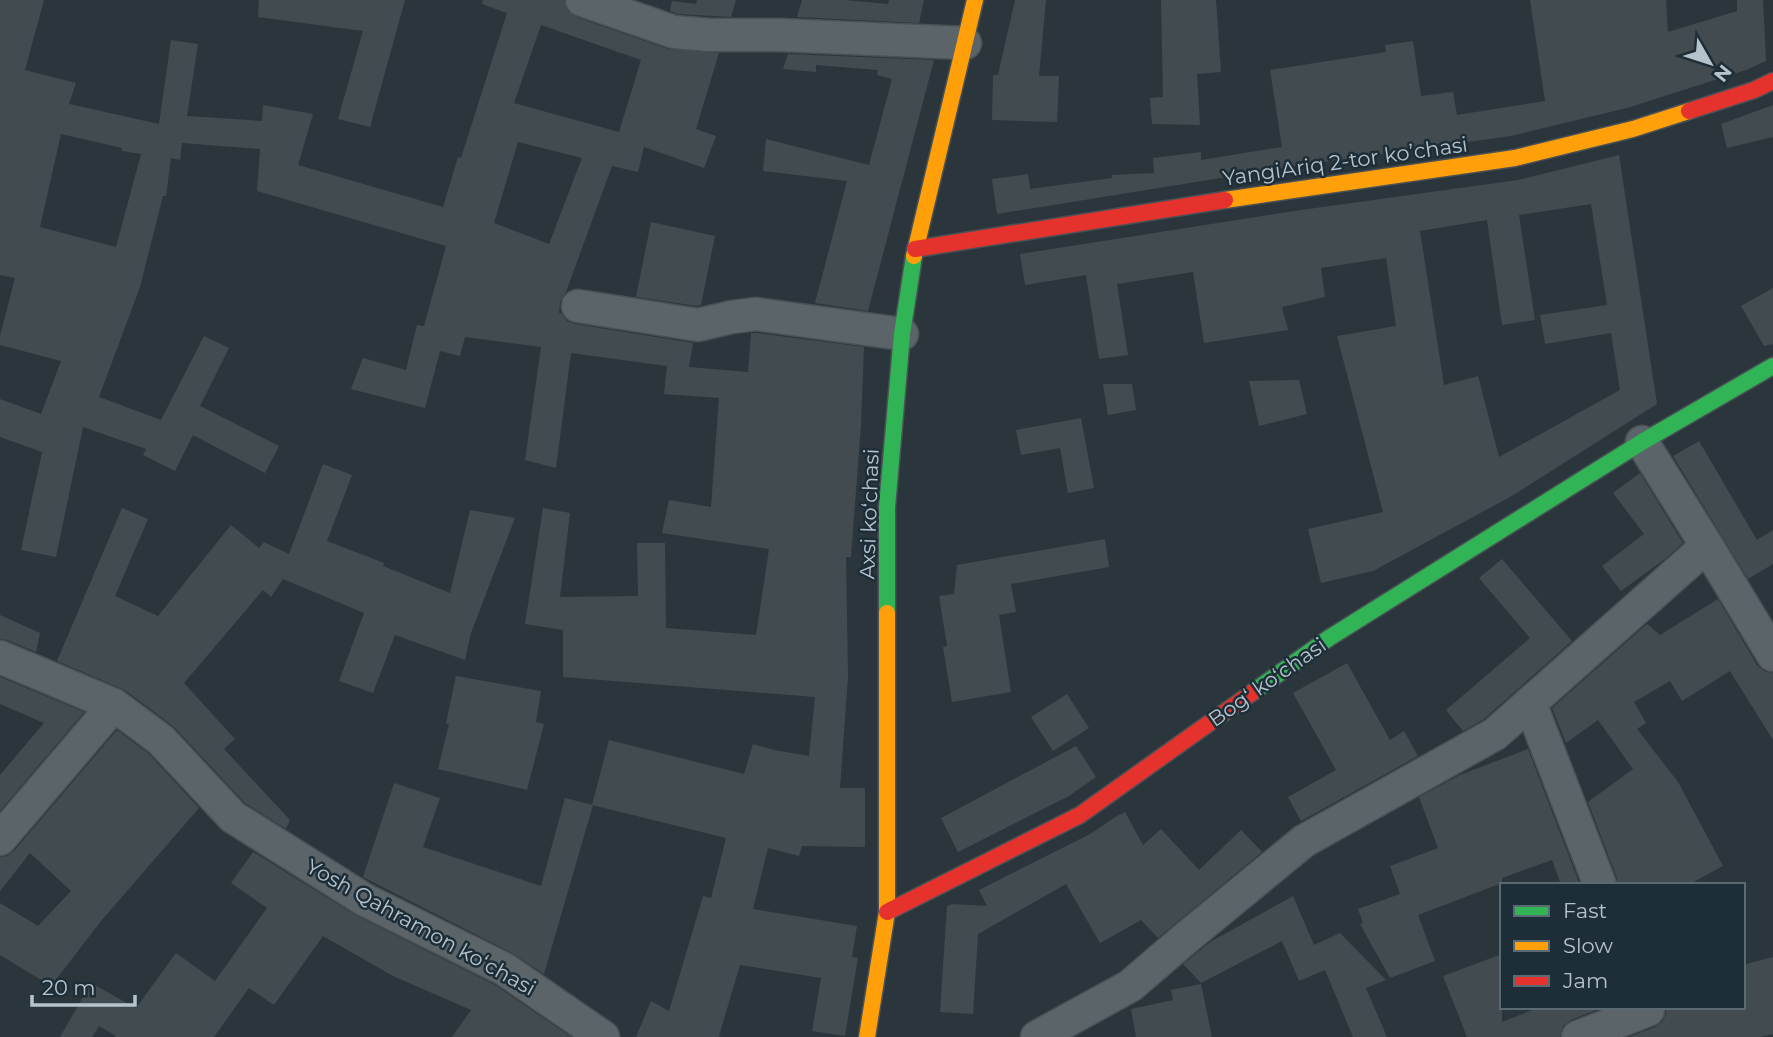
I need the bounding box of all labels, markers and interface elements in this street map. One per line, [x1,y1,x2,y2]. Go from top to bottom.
north arrow [1675,28,1745,98]
text: N [1709,60,1737,87]
street label: YangiАriq 2-tor koʼchasi [1221,131,1469,191]
street label: Axsi koʻchasi [854,448,884,580]
street label: Bogʻ koʻchasi [1203,632,1331,732]
street label: Yosh Qahramon koʻchasi [302,853,540,1001]
legend [1500,883,1745,1009]
text: Fast [1563,898,1607,923]
text: Slow [1563,933,1613,958]
scale bar [32,964,135,1008]
text: Jam [1562,968,1608,993]
text: 20 m [42,975,96,1000]

